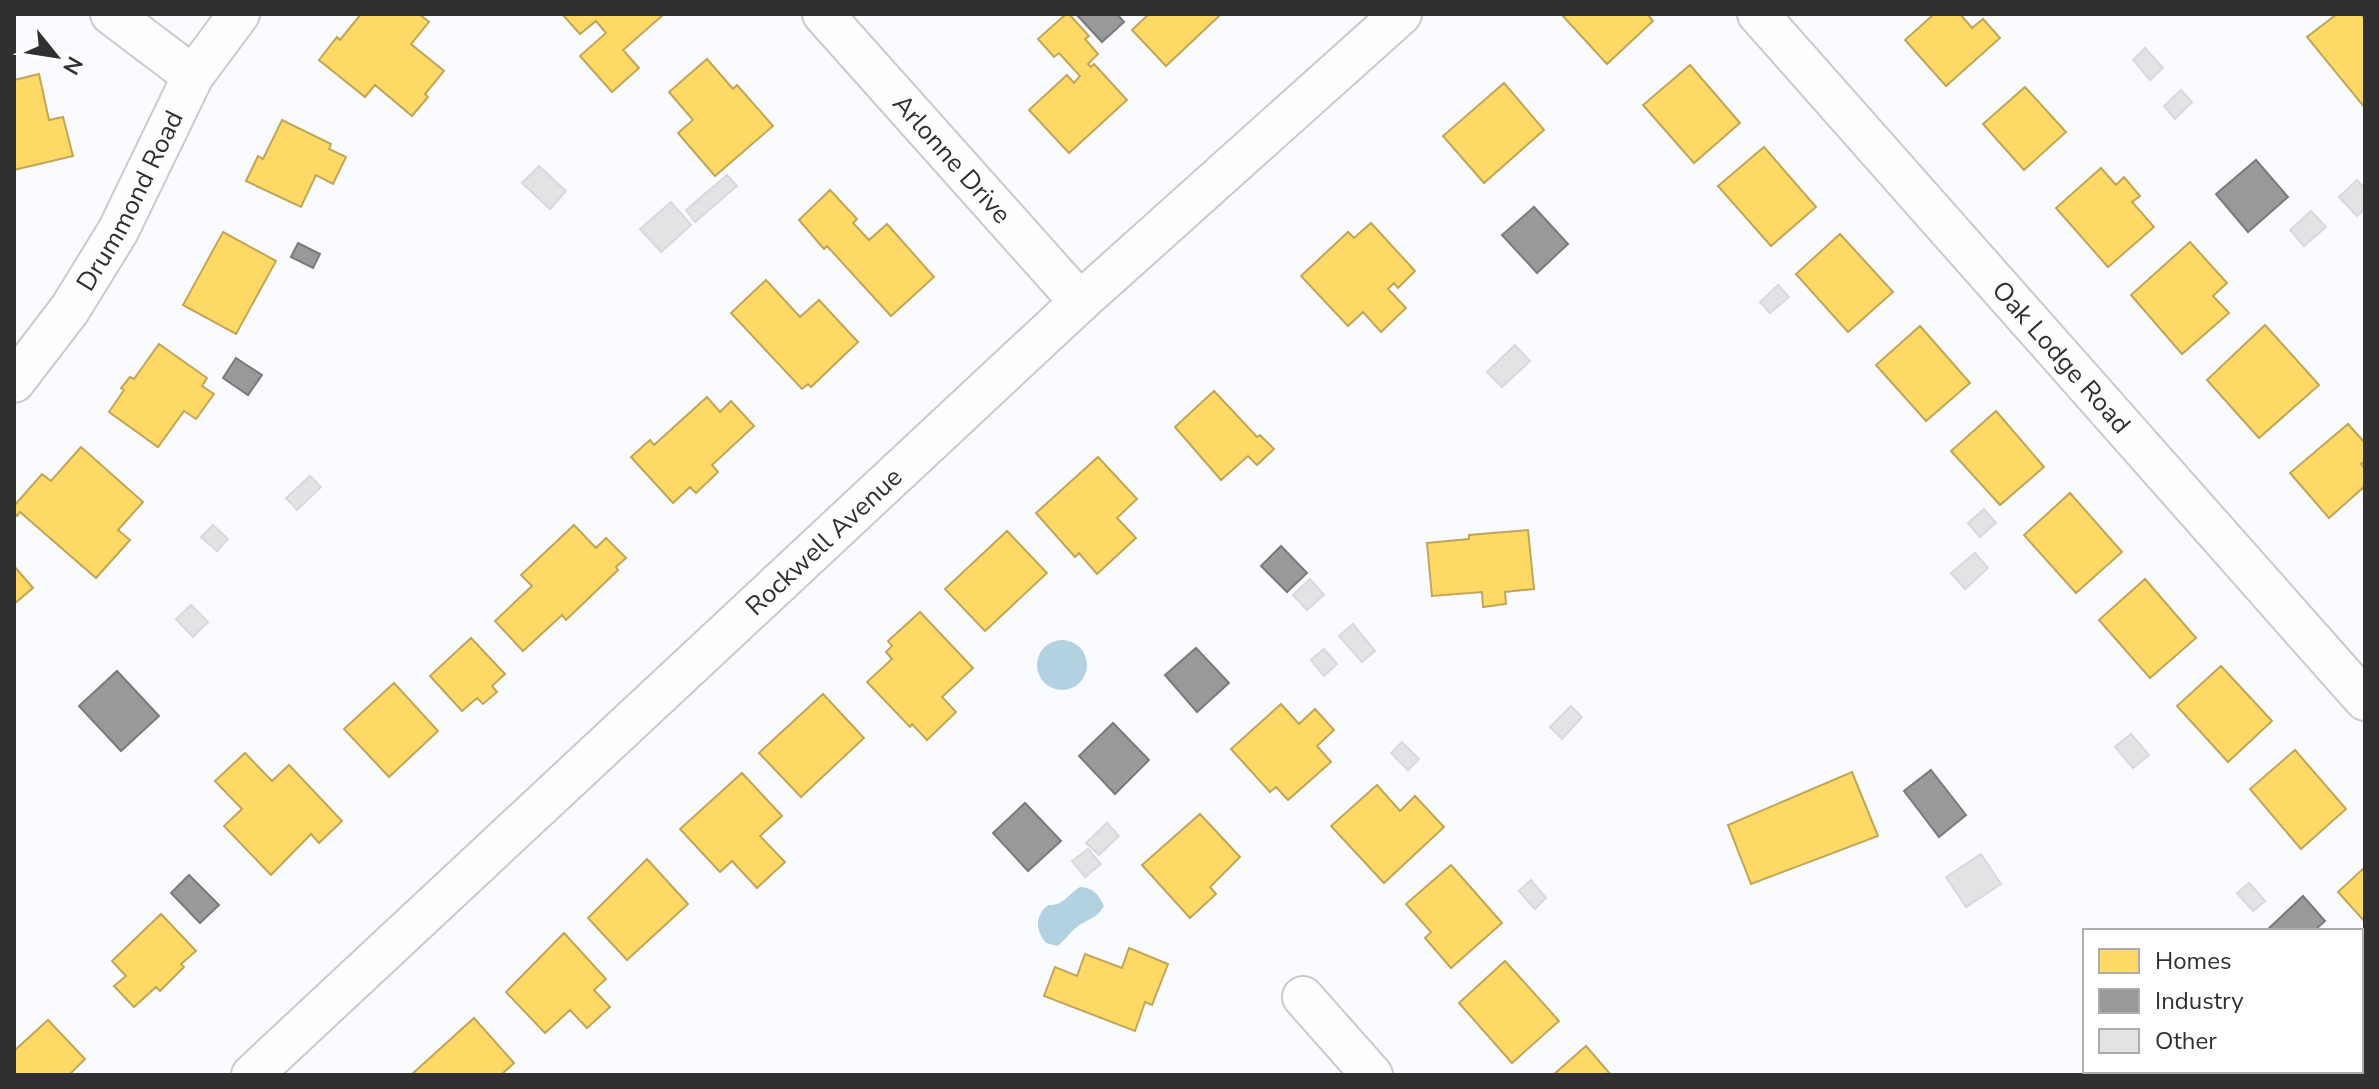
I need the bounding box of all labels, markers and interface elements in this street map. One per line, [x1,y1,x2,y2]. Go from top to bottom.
north arrow [16,16,96,96]
text: N [55,51,90,80]
street label: Arlonne Drive [885,87,1019,231]
street label: Drummond Road [68,104,191,297]
street label: Oak Lodge Road [1984,273,2139,441]
street label: Rockwell Avenue [738,460,910,623]
legend [2083,929,2363,1073]
text: Homes [2155,945,2231,977]
text: Industry [2155,985,2244,1017]
text: Other [2155,1025,2217,1057]

